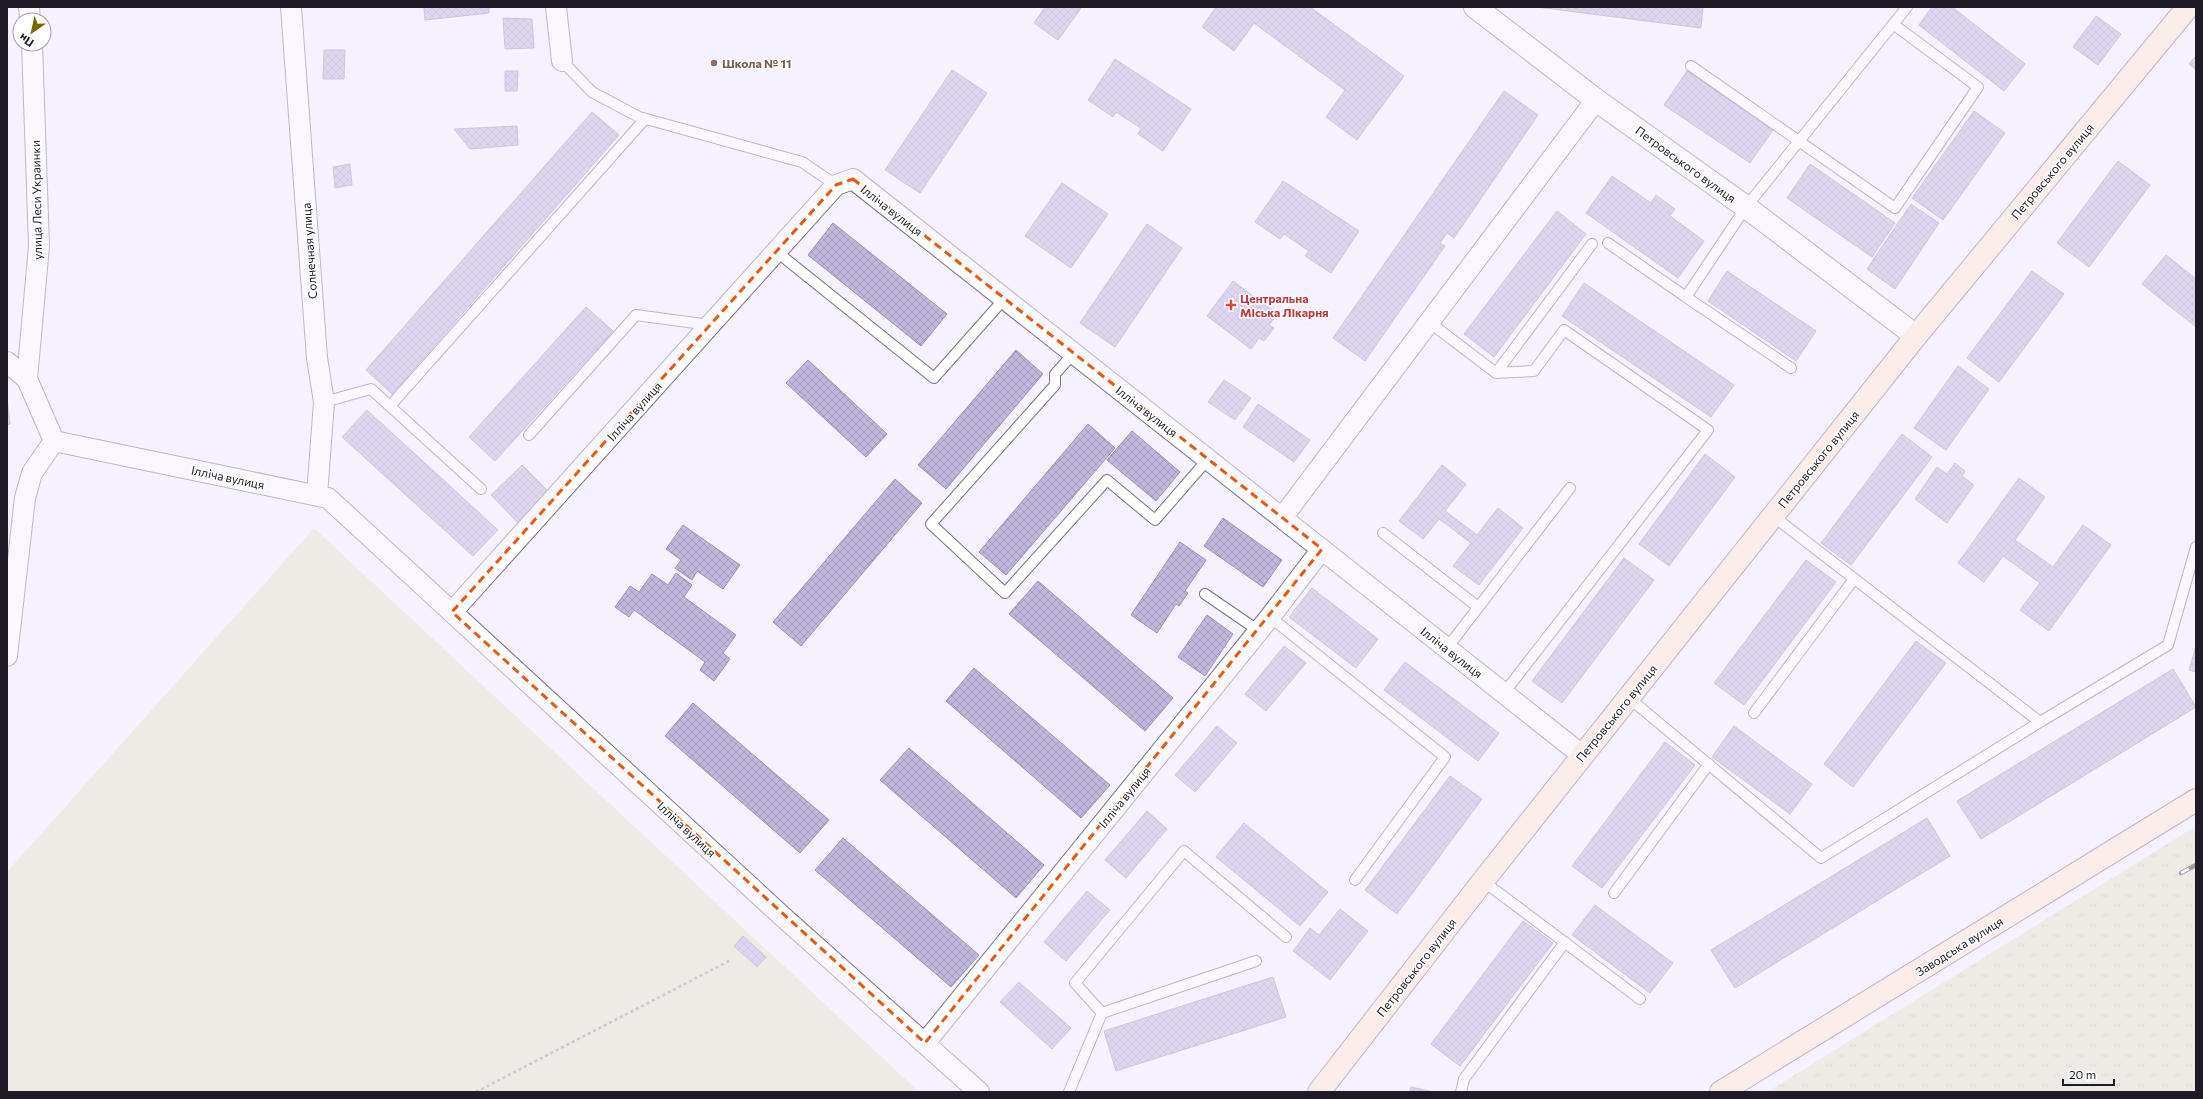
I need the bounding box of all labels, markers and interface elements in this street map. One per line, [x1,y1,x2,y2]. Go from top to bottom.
north arrow [12,12,52,52]
text: Пн [16,31,36,50]
place label: Школа № 11 [722,56,791,70]
marker: Школа № 11 [709,58,719,68]
street label: Петровського вулиця [2008,120,2096,222]
street label: Петровського вулиця [1633,123,1739,205]
street label: улица Леси Украинки [28,140,44,260]
street label: Ілліча вулиця [858,182,926,238]
street label: Солнечная улица [299,202,319,300]
place label: Центральна Міська Лікарня [1240,291,1329,319]
marker: Центральна Міська Лікарня [1225,299,1237,311]
street label: Ілліча вулиця [604,379,664,443]
street label: Ілліча вулиця [1113,383,1181,439]
street label: Петровського вулиця [1775,408,1861,510]
street label: Ілліча вулиця [190,462,266,492]
street label: Ілліча вулиця [1418,624,1486,680]
street label: Петровського вулиця [1573,662,1659,764]
street label: Ілліча вулиця [1095,764,1153,830]
street label: Ілліча вулиця [655,798,719,860]
street label: Заводська вулиця [1913,914,2005,978]
street label: Петровського вулиця [1373,915,1459,1019]
scale bar [2063,1061,2114,1087]
text: 20 m [2069,1067,2096,1081]

